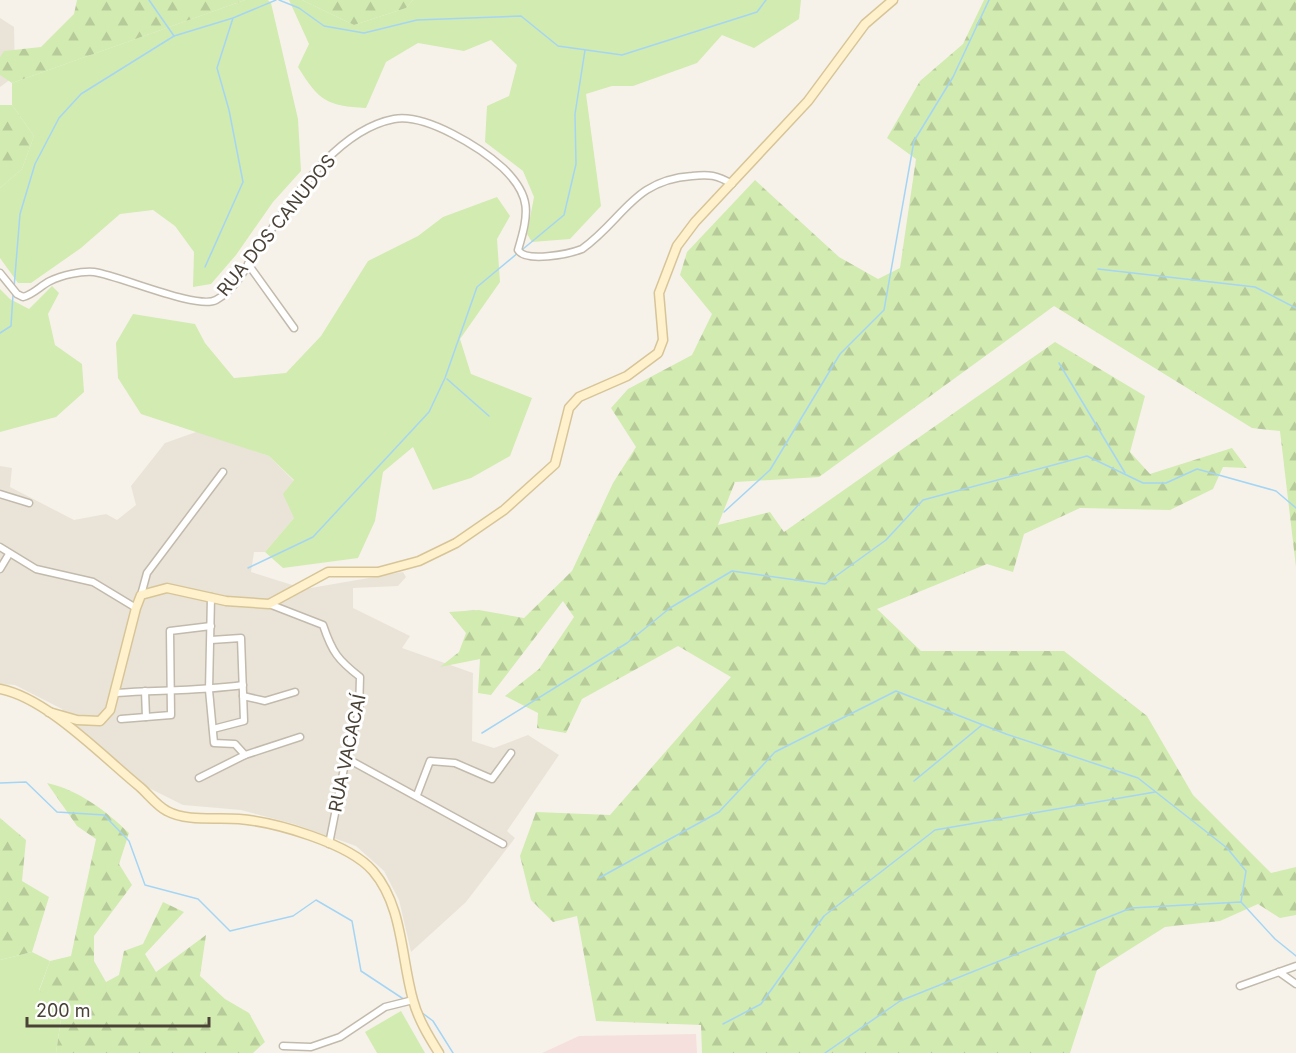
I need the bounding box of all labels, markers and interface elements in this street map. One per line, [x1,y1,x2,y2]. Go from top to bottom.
street label: RUA DOS CANUDOS [212,150,340,300]
street label: RUA VACACAÍ [323,692,370,814]
scale bar [27,990,208,1028]
text: 200 m [36,1000,91,1021]

